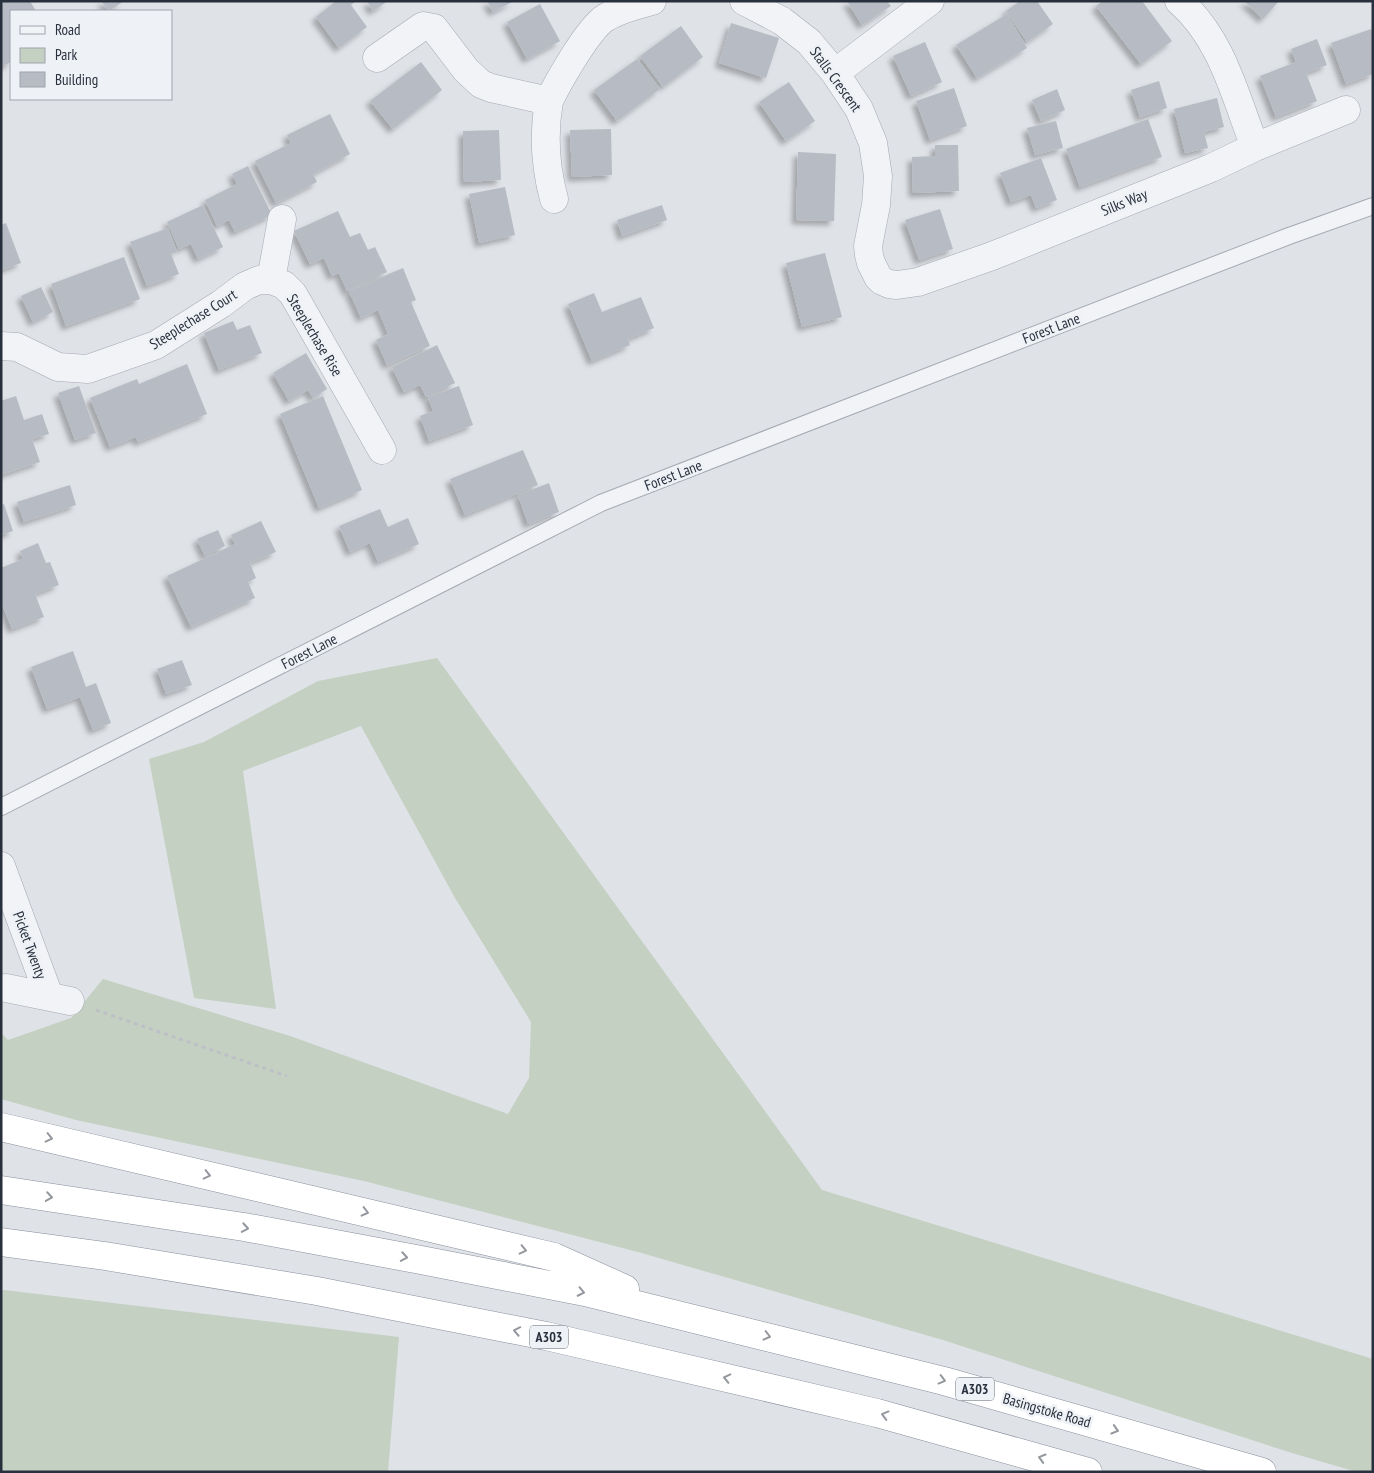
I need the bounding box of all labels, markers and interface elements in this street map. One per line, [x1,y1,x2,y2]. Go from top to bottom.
legend [10,10,172,100]
text: Road [55,20,81,39]
street label: Stalls Crescent [806,43,866,115]
text: Park [55,45,77,64]
text: Building [55,70,98,89]
street label: Silks Way [1098,184,1150,220]
street label: Steeplechase Court [146,285,240,353]
street label: Steeplechase Rise [283,290,347,380]
street label: Forest Lane [1020,308,1082,348]
street label: Forest Lane [642,455,704,495]
street label: Forest Lane [278,629,340,673]
street label: Picket Twenty [9,909,51,982]
one-way arrow [44,1132,53,1143]
one-way arrow [202,1169,211,1180]
one-way arrow [46,1191,54,1202]
one-way arrow [361,1206,370,1217]
one-way arrow [240,1222,249,1232]
one-way arrow [519,1244,528,1255]
one-way arrow [400,1251,409,1261]
one-way arrow [577,1286,585,1296]
road number: A303 [530,1325,568,1348]
one-way arrow [513,1326,521,1336]
one-way arrow [762,1330,771,1341]
one-way arrow [723,1373,731,1383]
one-way arrow [937,1374,946,1385]
road number: A303 [956,1378,994,1400]
street label: Basingstoke Road [1001,1388,1093,1432]
one-way arrow [880,1410,889,1421]
one-way arrow [1110,1424,1118,1434]
one-way arrow [1038,1454,1046,1464]

